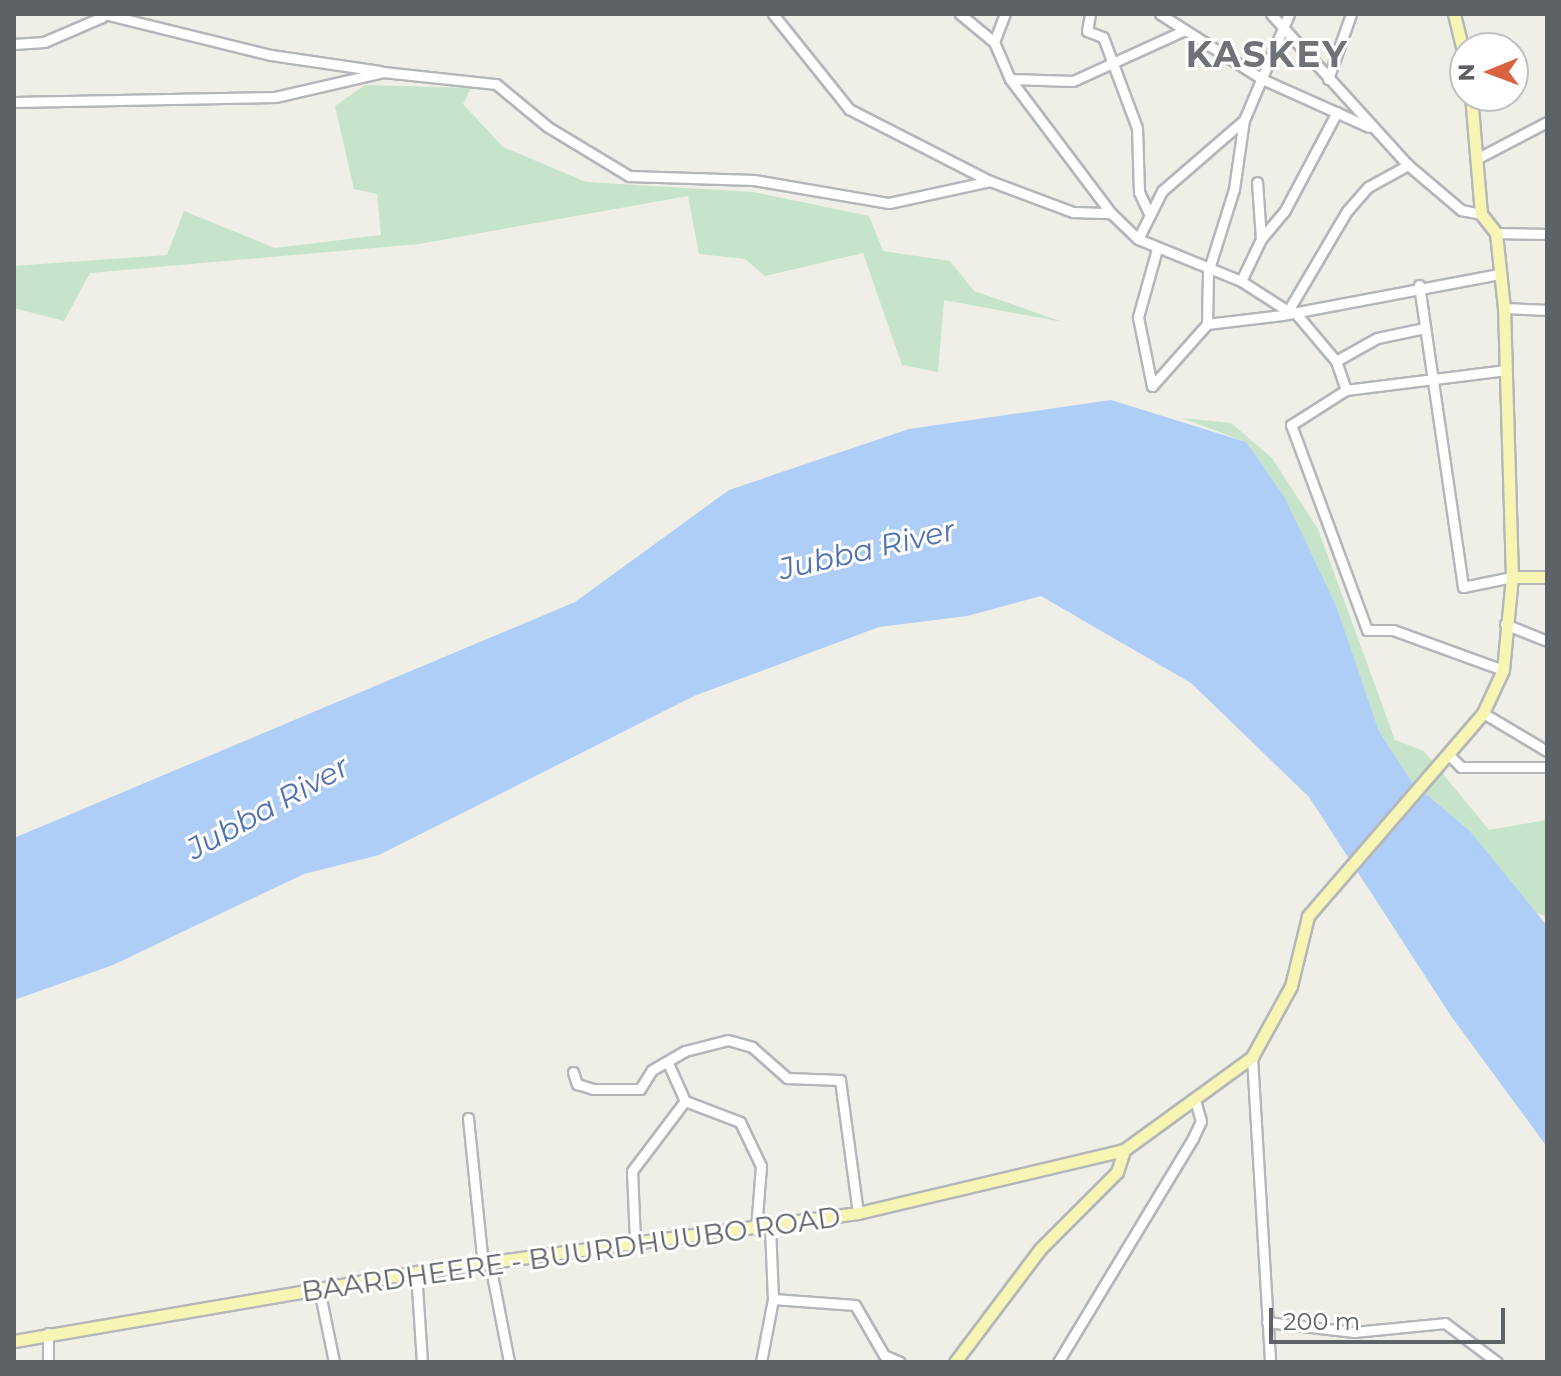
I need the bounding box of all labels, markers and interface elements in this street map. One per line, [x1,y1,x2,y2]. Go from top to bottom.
north arrow [1449,32,1529,112]
district label: KASKEY [1186,33,1348,77]
text: N [1453,63,1480,82]
water label: Jubba River [776,512,958,588]
water label: Jubba River [181,749,355,867]
street label: BAARDHEERE - BUURDHUUBO ROAD [299,1200,843,1308]
scale bar [1273,1292,1509,1342]
text: 200 m [1283,1307,1360,1336]

